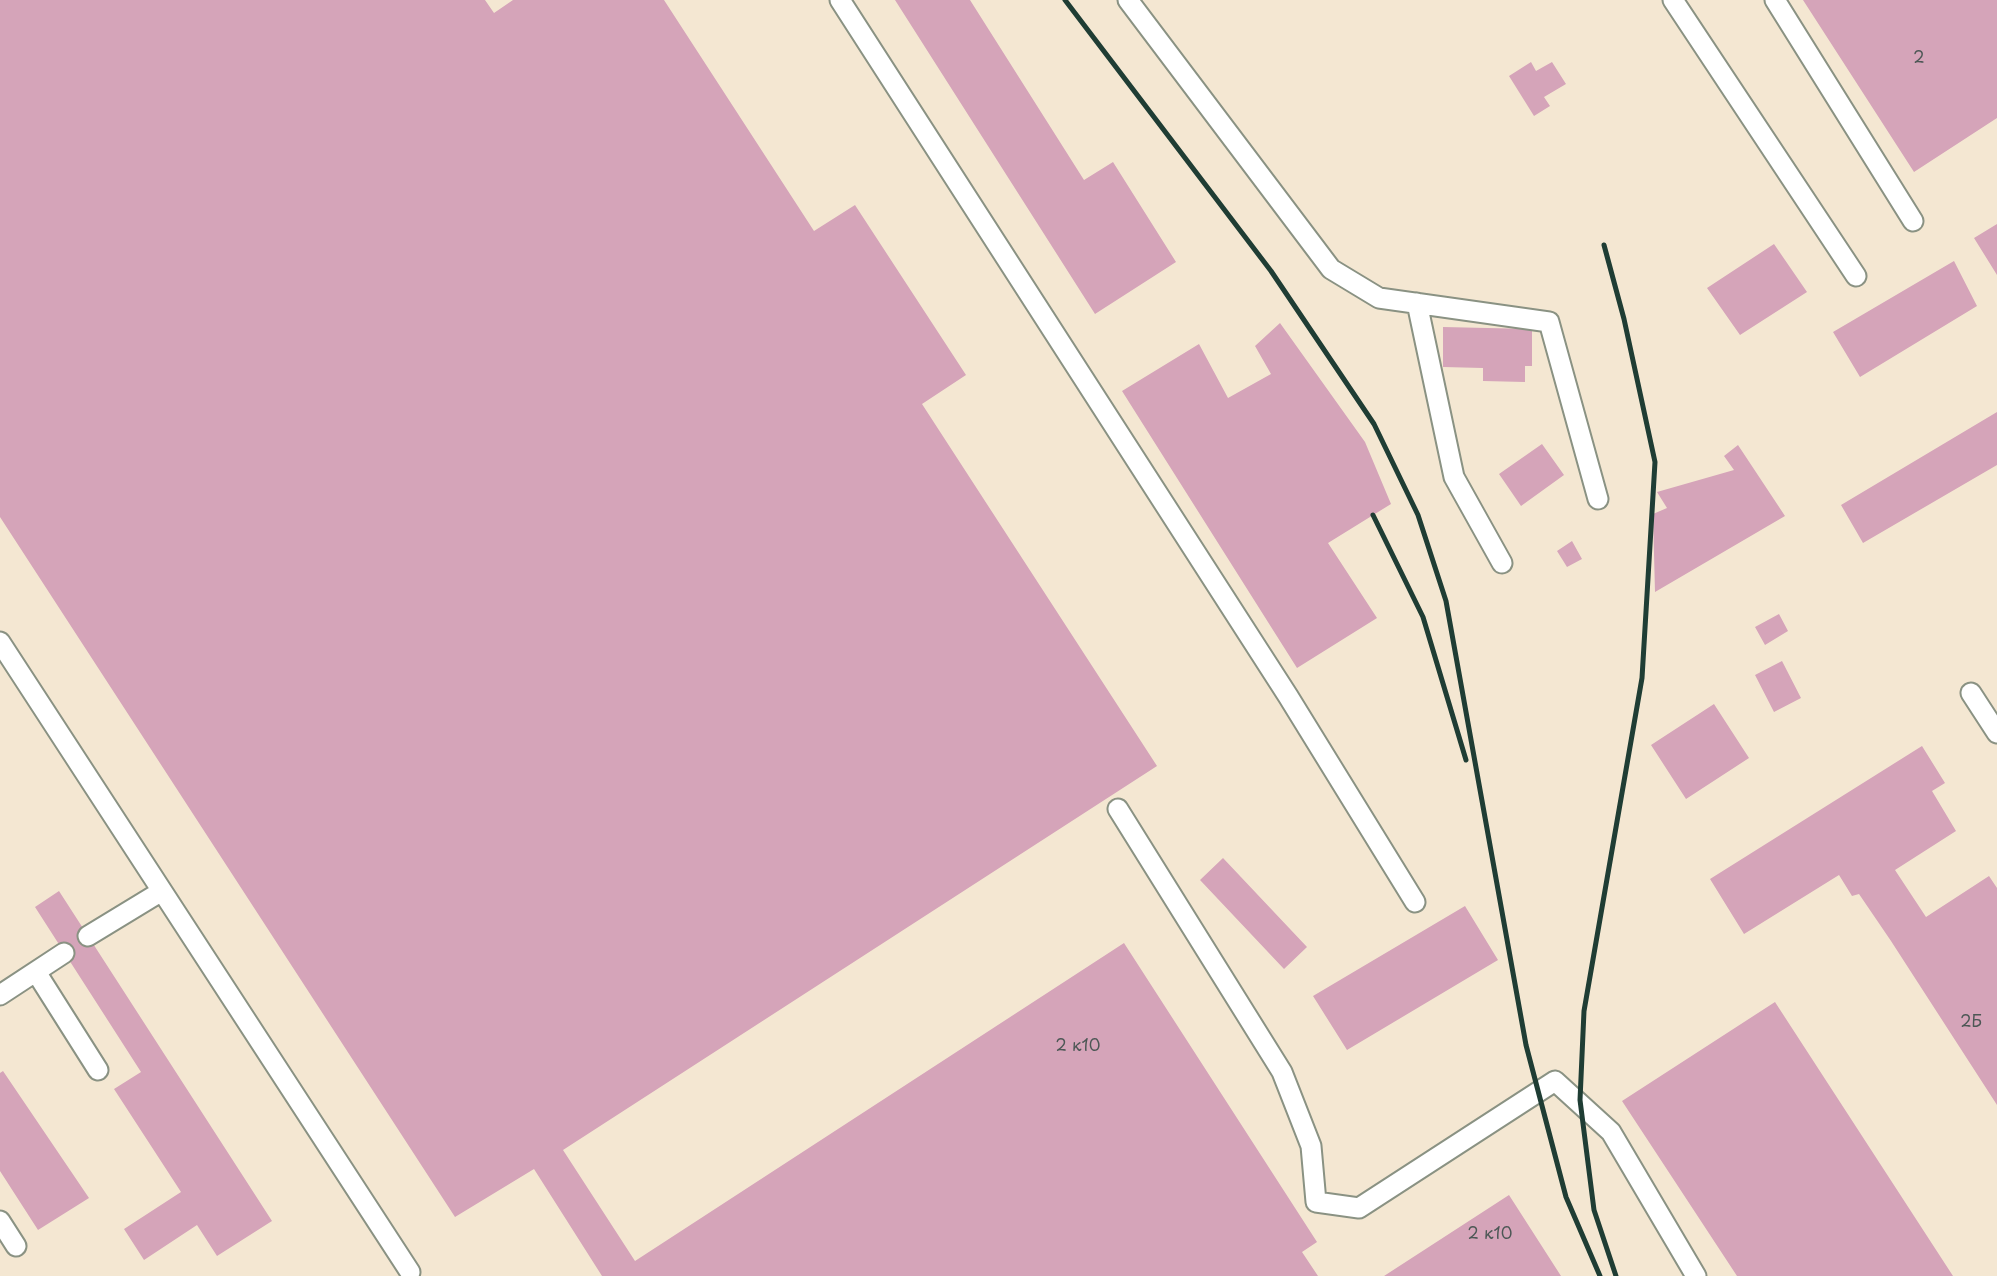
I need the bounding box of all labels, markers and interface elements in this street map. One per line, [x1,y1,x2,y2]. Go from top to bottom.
house number: 2 [1913,49,1925,69]
house number: 2Б [1960,1013,1982,1033]
house number: 2 к10 [1056,1037,1100,1057]
house number: 2 к10 [1468,1225,1512,1245]

